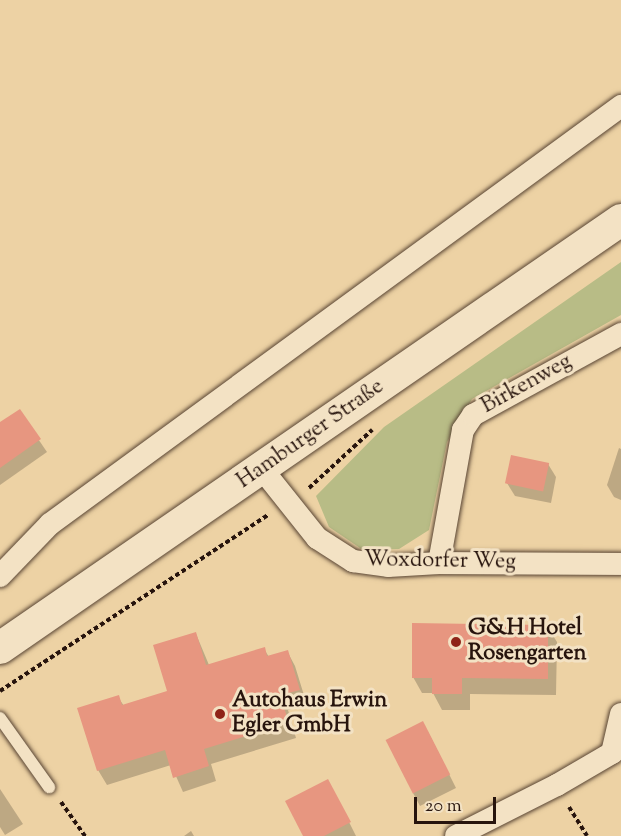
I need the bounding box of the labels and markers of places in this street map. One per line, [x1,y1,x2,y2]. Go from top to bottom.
place label: G&H Hotel Rosengarten [468,616,586,668]
marker: G&H Hotel Rosengarten [449,635,463,649]
place label: Autohaus Erwin Egler GmbH [232,688,387,740]
marker: Autohaus Erwin Egler GmbH [213,707,227,721]

